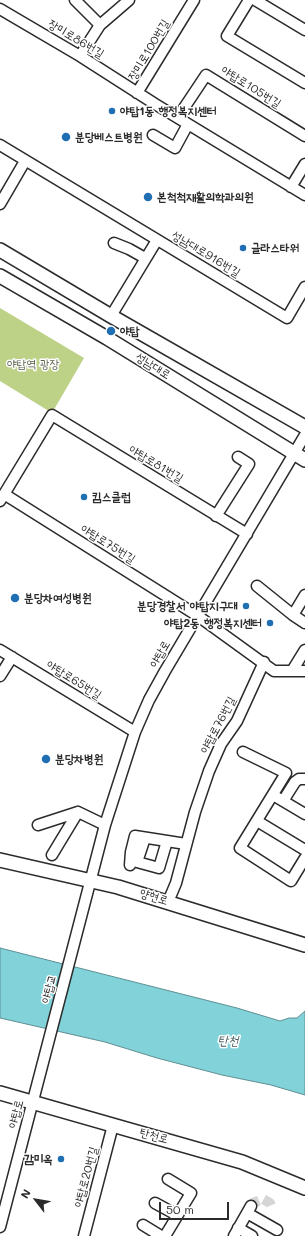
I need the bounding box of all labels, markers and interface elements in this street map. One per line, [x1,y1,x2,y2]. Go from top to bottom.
street label: 장미로86번길 [45,17,107,61]
street label: 장미로100번길 [125,17,173,83]
street label: 야탑로105번길 [218,63,284,111]
place label: 야탑1동 행정복지센터 [120,104,217,118]
marker: 야탑1동 행정복지센터 [107,106,117,116]
place label: 분당베스트병원 [75,130,143,144]
marker: 분당베스트병원 [60,131,72,143]
place label: 본척척재활의학과의원 [157,190,254,204]
marker: 본척척재활의학과의원 [142,191,154,203]
street label: 성남대로916번길 [169,228,243,280]
place label: 글라스타워 [251,241,299,255]
marker: 글라스타워 [238,243,248,253]
place label: 야탑 [120,324,139,338]
marker: 야탑 [105,325,117,337]
street label: 성남대로 [133,350,173,382]
park label: 야탑역 광장 [7,357,59,371]
street label: 야탑로81번길 [126,442,186,486]
place label: 킴스클럽 [92,490,131,504]
marker: 킴스클럽 [79,492,89,502]
street label: 야탑로75번길 [78,521,138,567]
place label: 분당차여성병원 [24,591,92,605]
marker: 분당차여성병원 [9,592,21,604]
place label: 분당경찰서 야탑지구대 [137,599,238,613]
marker: 분당경찰서 야탑지구대 [241,601,251,611]
place label: 야탑2동 행정복지센터 [164,616,262,630]
marker: 야탑2동 행정복지센터 [265,618,275,628]
street label: 야탑로 [147,638,173,670]
street label: 야탑로65번길 [44,657,104,703]
street label: 야탑로76번길 [197,694,239,756]
place label: 분당차병원 [55,752,103,766]
marker: 분당차병원 [40,753,52,765]
street label: 양현로 [138,886,170,908]
street label: 야탑교 [38,973,60,1005]
water label: 탄천 [218,1033,238,1049]
street label: 야탑로 [5,1098,27,1130]
street label: 탄천로 [138,1125,170,1147]
street label: 야탑로20번길 [71,1145,101,1209]
place label: 감미옥 [24,1152,53,1166]
marker: 감미옥 [56,1154,66,1164]
north arrow [16,1180,56,1220]
text: N [17,1186,34,1201]
scale bar [161,1194,231,1220]
text: 50 m [166,1201,194,1217]

